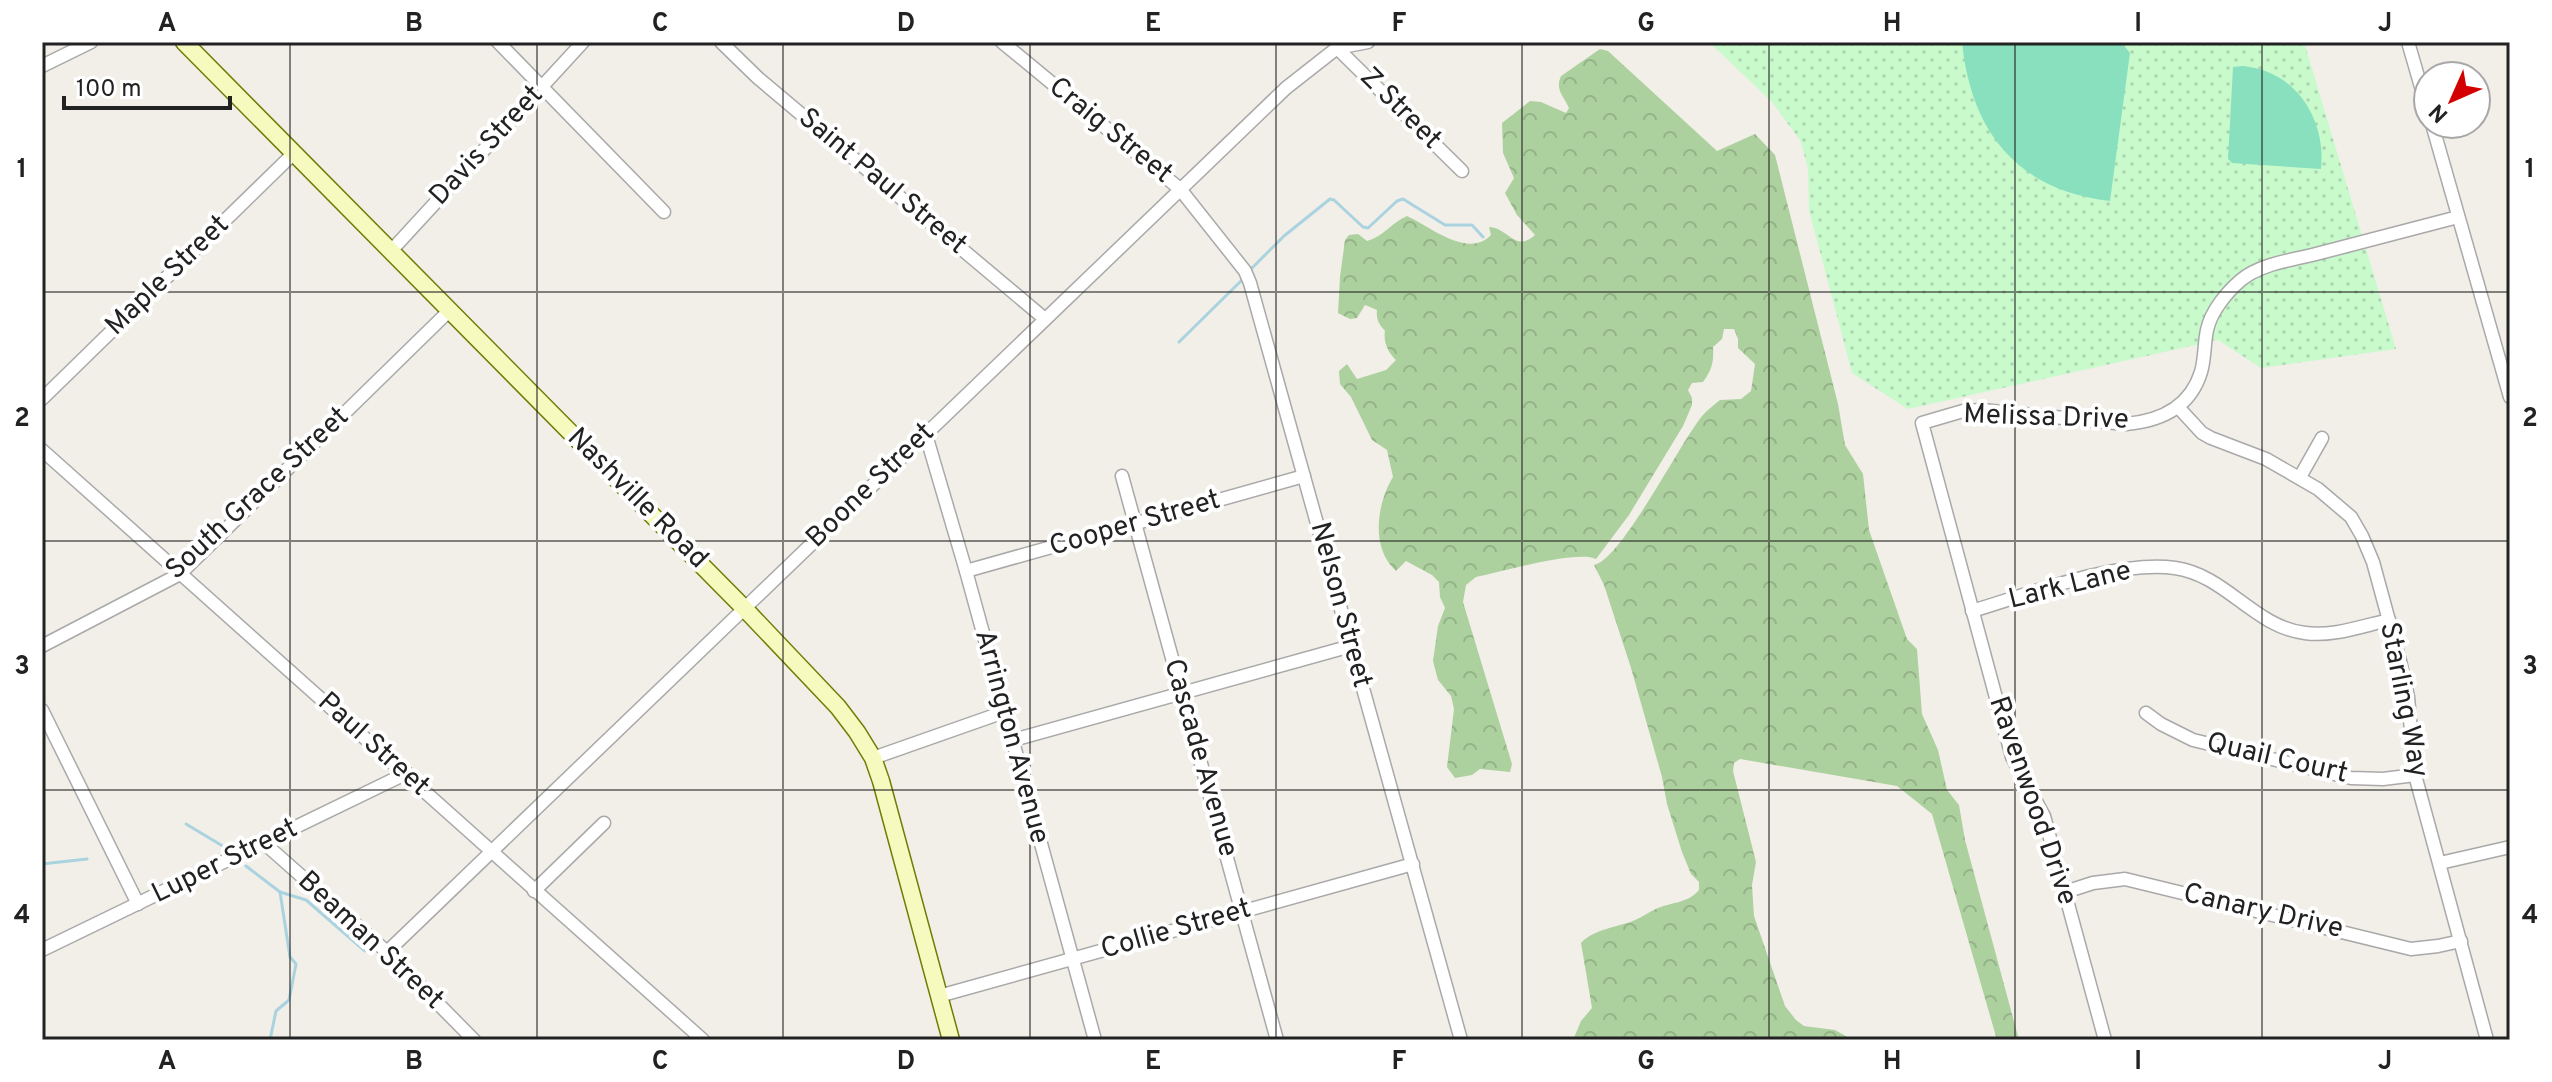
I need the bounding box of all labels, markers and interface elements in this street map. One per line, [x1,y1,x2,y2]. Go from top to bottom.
text: A [158,8,176,41]
text: B [405,8,423,41]
text: C [652,8,668,41]
text: D [897,8,915,41]
text: E [1145,8,1161,41]
text: F [1392,8,1407,41]
text: G [1637,8,1655,41]
text: H [1883,8,1901,41]
text: I [2134,8,2142,41]
text: J [2378,8,2392,41]
scale bar [64,60,230,110]
street label: Z Street [1351,60,1449,158]
north arrow [2412,60,2492,140]
street label: Craig Street [1040,70,1180,192]
text: 100 m [76,75,142,105]
street label: Davis Street [422,78,552,214]
text: N [2424,97,2455,128]
street label: Saint Paul Street [790,101,974,263]
text: 1 [17,154,27,187]
text: 1 [2525,154,2535,187]
street label: Maple Street [98,208,238,344]
street label: Melissa Drive [1963,397,2129,439]
street label: South Grace Street [159,400,357,588]
text: 2 [14,403,30,436]
text: 2 [2522,403,2538,436]
street label: Boone Street [799,416,943,556]
street label: Nashville Road [559,421,715,577]
street label: Cooper Street [1045,482,1225,566]
street label: Nelson Street [1301,518,1379,692]
street label: Lark Lane [2005,553,2135,619]
street label: Starling Way [2370,619,2436,781]
street label: Arrington Avenue [965,626,1057,848]
text: 3 [14,651,30,684]
text: 3 [2522,651,2538,684]
street label: Cascade Avenue [1155,655,1245,861]
street label: Paul Street [309,685,437,805]
street label: Ravenwood Drive [1979,692,2085,910]
street label: Quail Court [2203,725,2351,793]
street label: Luper Street [146,811,304,913]
street label: Beaman Street [289,864,451,1018]
street label: Canary Drive [2180,876,2346,948]
street label: Collie Street [1097,891,1255,969]
text: 4 [14,900,30,933]
text: 4 [2522,900,2538,933]
text: A [158,1046,176,1079]
text: B [405,1046,423,1079]
text: C [652,1046,668,1079]
text: D [897,1046,915,1079]
text: E [1145,1046,1161,1079]
text: F [1392,1046,1407,1079]
text: G [1637,1046,1655,1079]
text: H [1883,1046,1901,1079]
text: I [2134,1046,2142,1079]
text: J [2378,1046,2392,1079]

